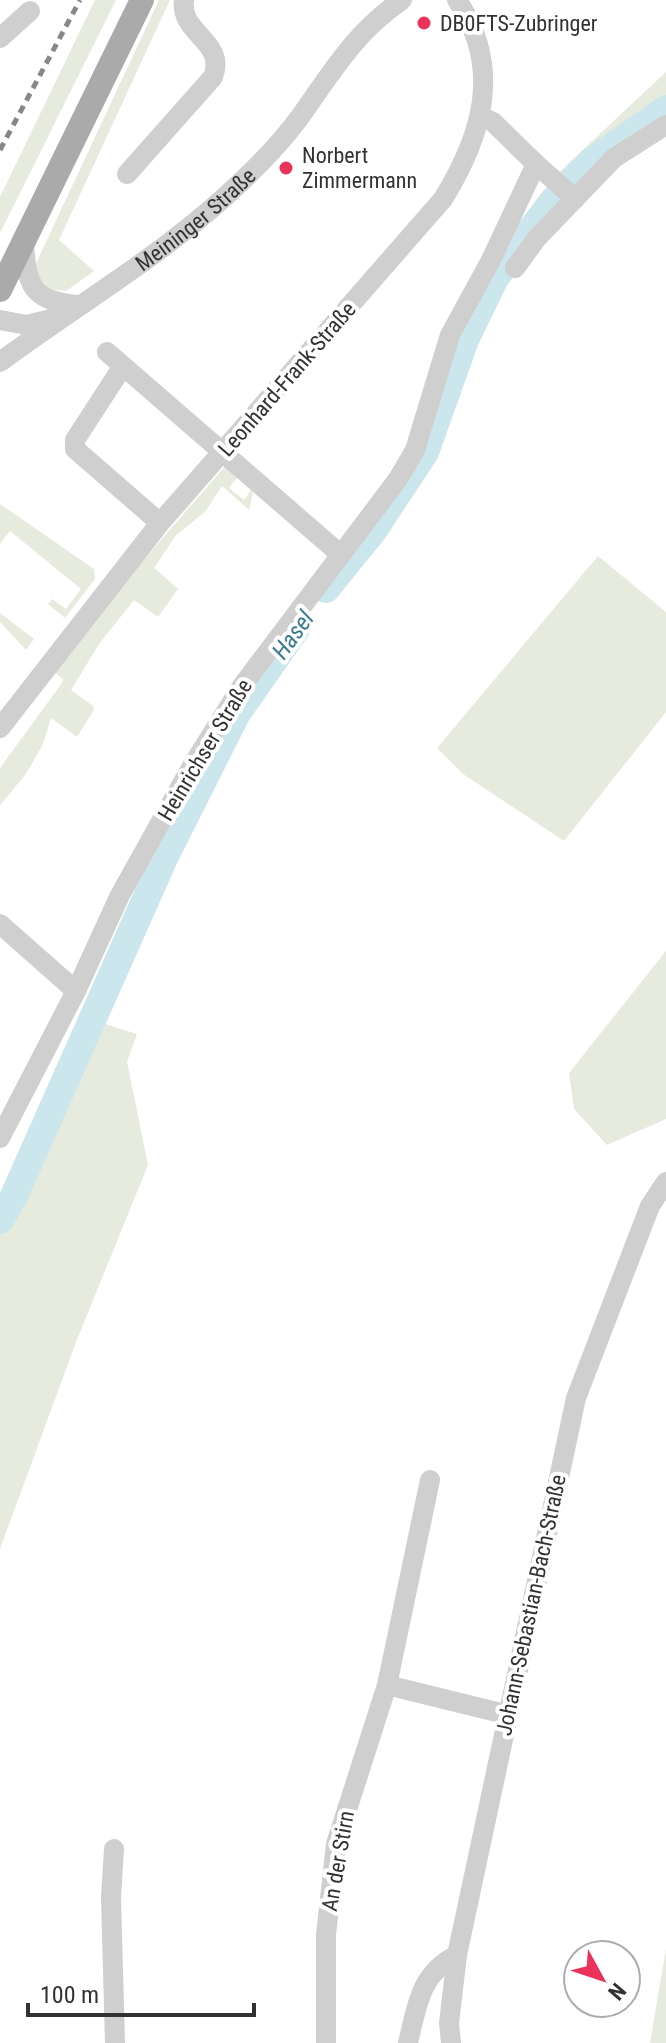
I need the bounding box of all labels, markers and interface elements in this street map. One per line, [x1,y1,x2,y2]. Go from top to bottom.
place label: DB0FTS-Zubringer [440,11,598,36]
marker: DB0FTS-Zubringer [415,14,433,32]
place label: Norbert Zimmermann [302,143,417,193]
marker: Norbert Zimmermann [277,159,295,177]
street label: Meininger Straße [130,163,260,276]
street label: Leonhard-Frank-Straße [213,297,361,461]
water label: Hasel [266,605,320,664]
street label: Heinrichser Straße [153,675,257,825]
street label: Johann-Sebastian-Bach-Straße [491,1472,571,1738]
street label: An der Stirn [317,1809,359,1913]
north arrow [562,1939,642,2019]
scale bar [28,1967,254,2017]
text: N [603,1978,631,2005]
text: 100 m [40,1981,99,2009]

